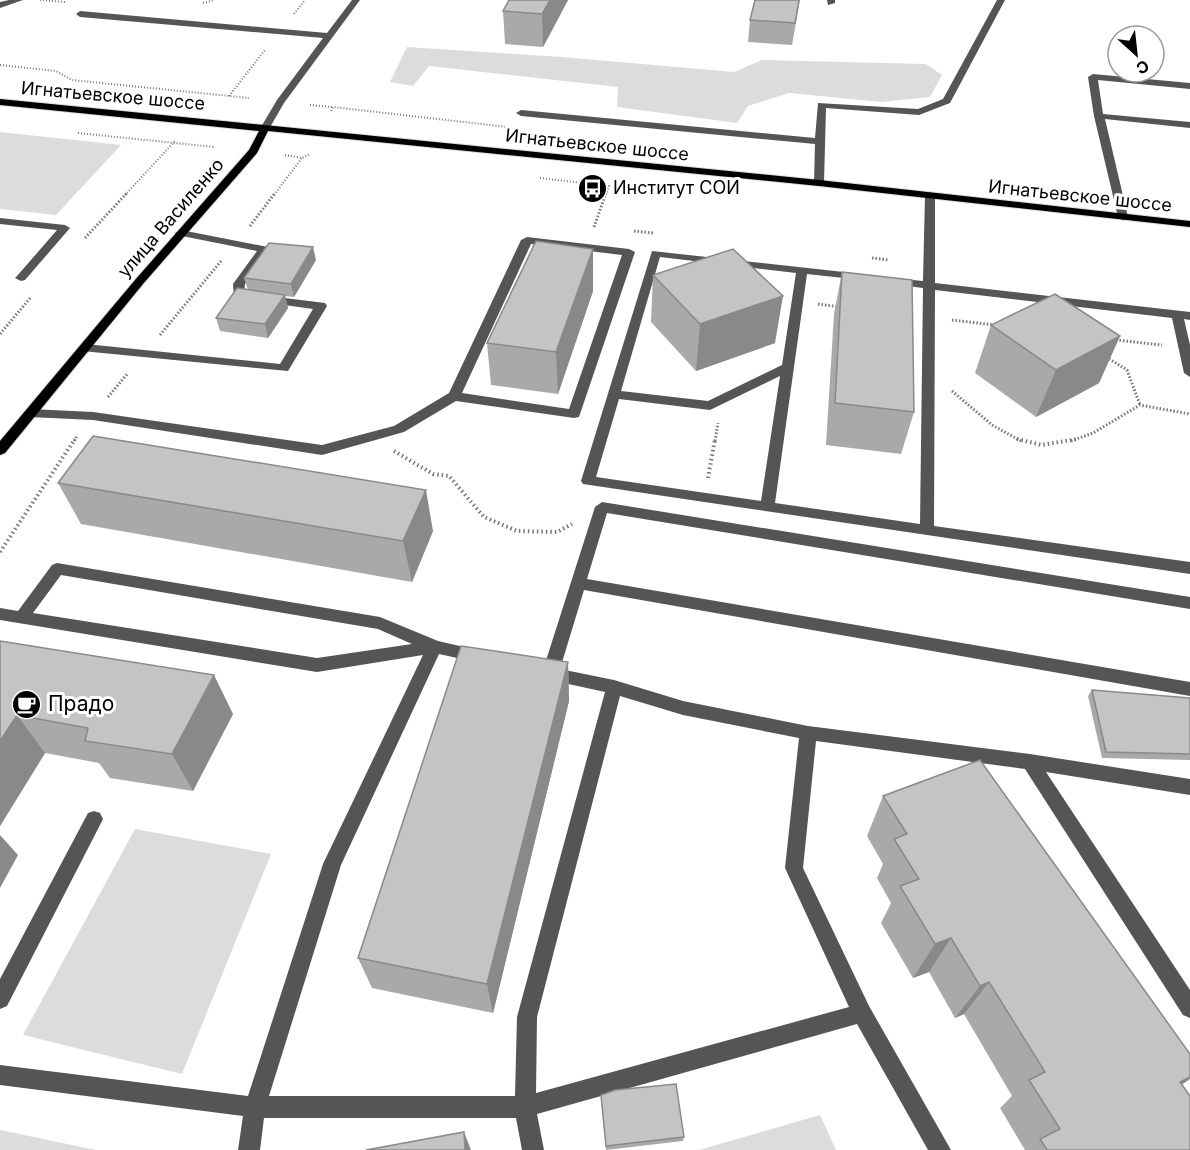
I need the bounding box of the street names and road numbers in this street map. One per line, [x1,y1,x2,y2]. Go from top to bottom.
street label: Игнатьевское шоссе [20,77,206,114]
street label: Игнатьевское шоссе [504,124,690,165]
street label: улица Василенко [113,154,228,281]
street label: Игнатьевское шоссе [987,175,1173,216]

